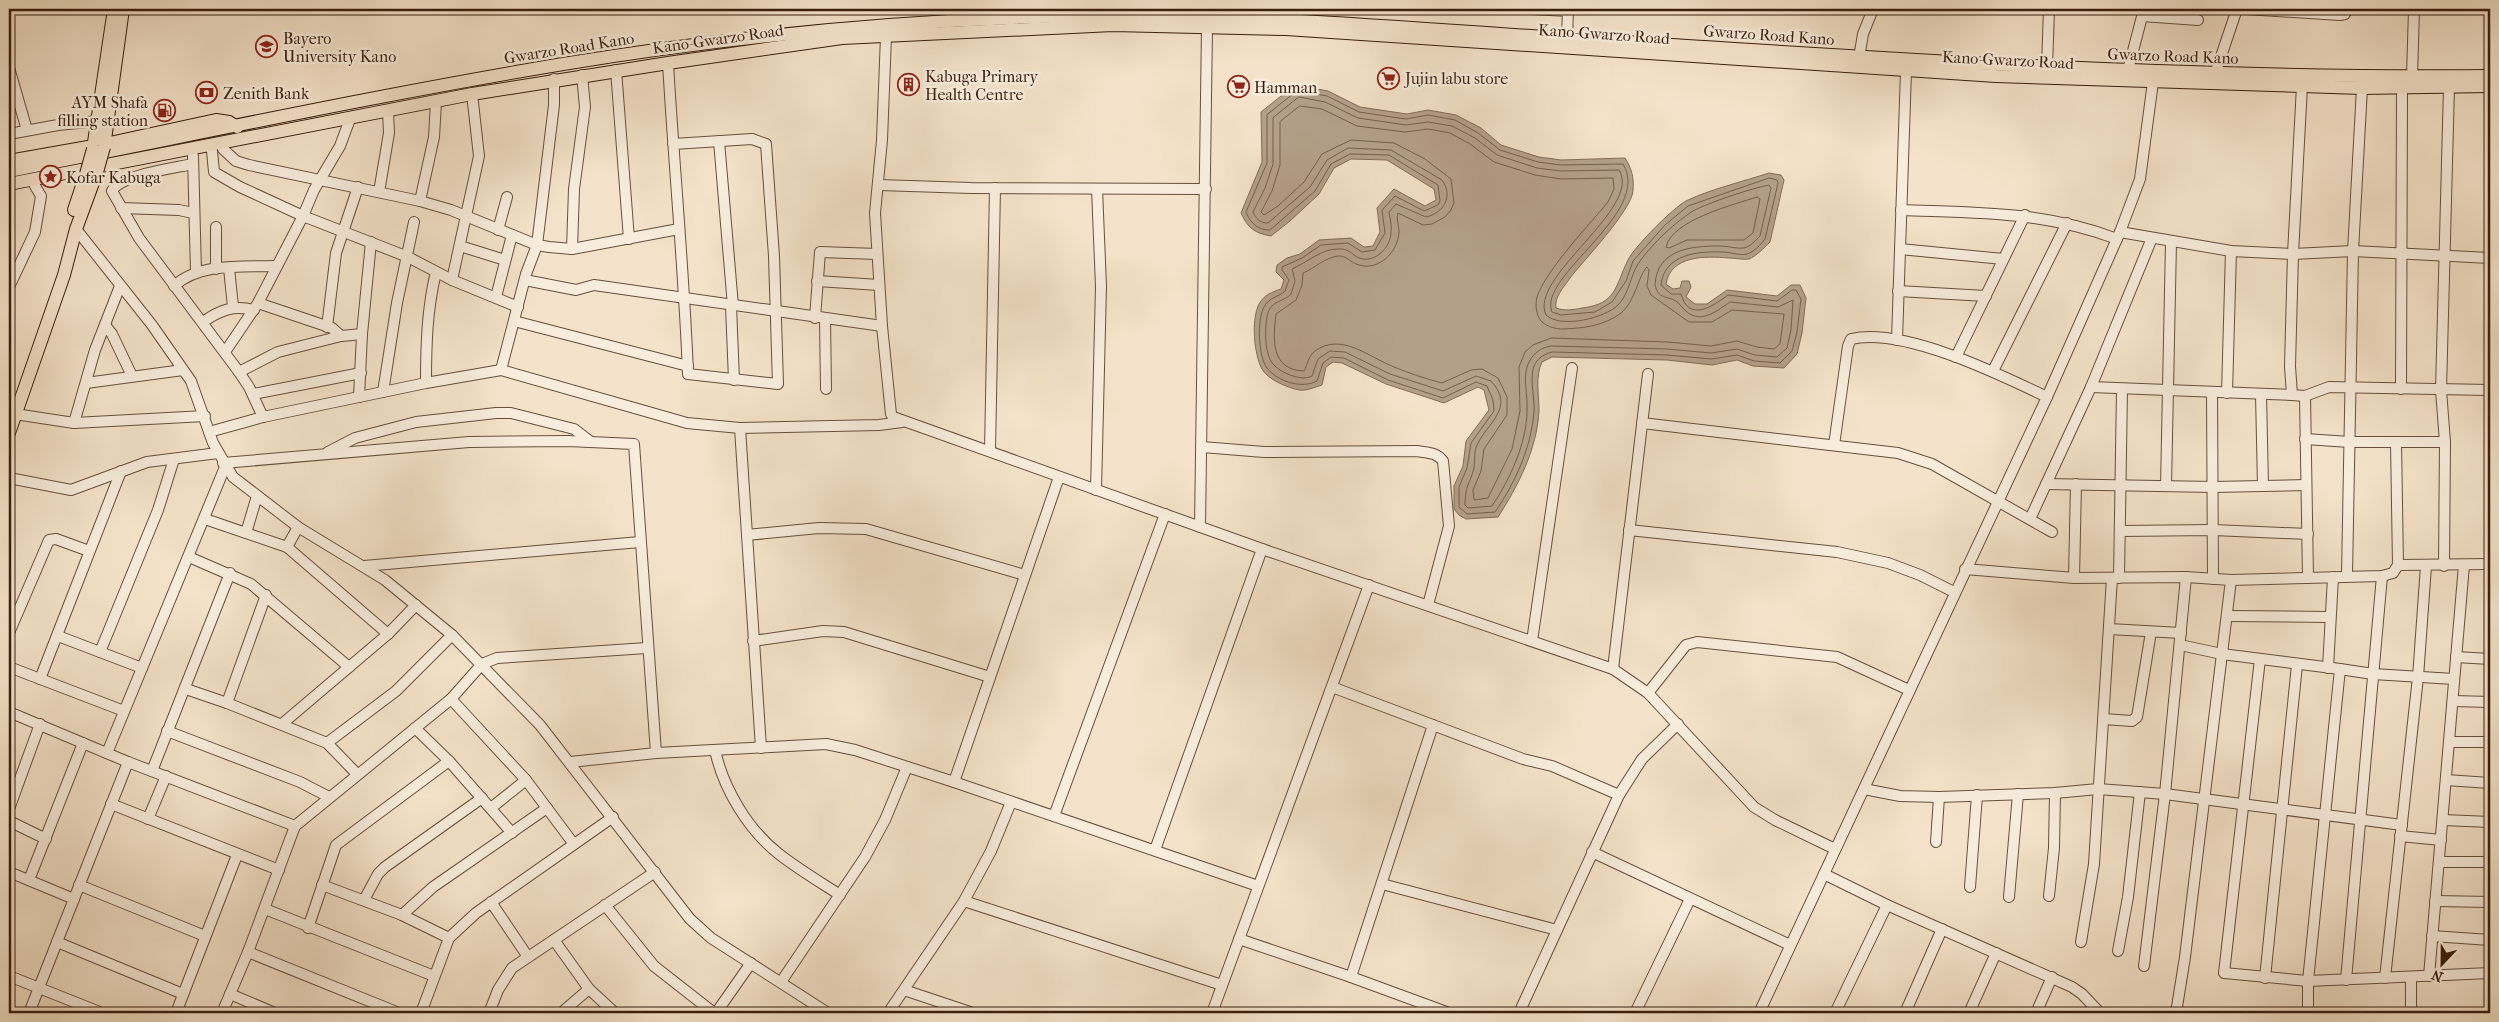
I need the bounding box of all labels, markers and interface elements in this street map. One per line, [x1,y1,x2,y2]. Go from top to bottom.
street label: Kano-Gwarzo Road [651,20,785,58]
street label: Kano-Gwarzo Road [1537,20,1671,48]
street label: Gwarzo Road Kano [1703,21,1835,49]
street label: Gwarzo Road Kano [503,28,635,68]
place label: Bayero University Kano [283,29,396,66]
school or university icon: Bayero University Kano [255,35,279,59]
street label: Gwarzo Road Kano [2107,44,2239,68]
street label: Kano-Gwarzo Road [1942,47,2075,73]
supermarket icon: Jujin labu store [1377,66,1401,90]
place label: Kabuga Primary Health Centre [925,67,1039,104]
place label: Jujin labu store [1403,69,1508,88]
building icon: Kabuga Primary Health Centre [897,73,921,97]
supermarket icon: Hamman [1226,75,1250,99]
place label: Hamman [1254,78,1318,97]
bank icon: Zenith Bank [195,81,219,105]
place label: Zenith Bank [223,84,310,103]
place label: AYM Shafa filling station [58,93,149,130]
fuel station icon: AYM Shafa filling station [152,99,176,123]
place icon: Kofar Kabuga [38,165,62,189]
place label: Kofar Kabuga [66,168,161,187]
north arrow [2416,940,2466,990]
text: N [2429,966,2445,985]

